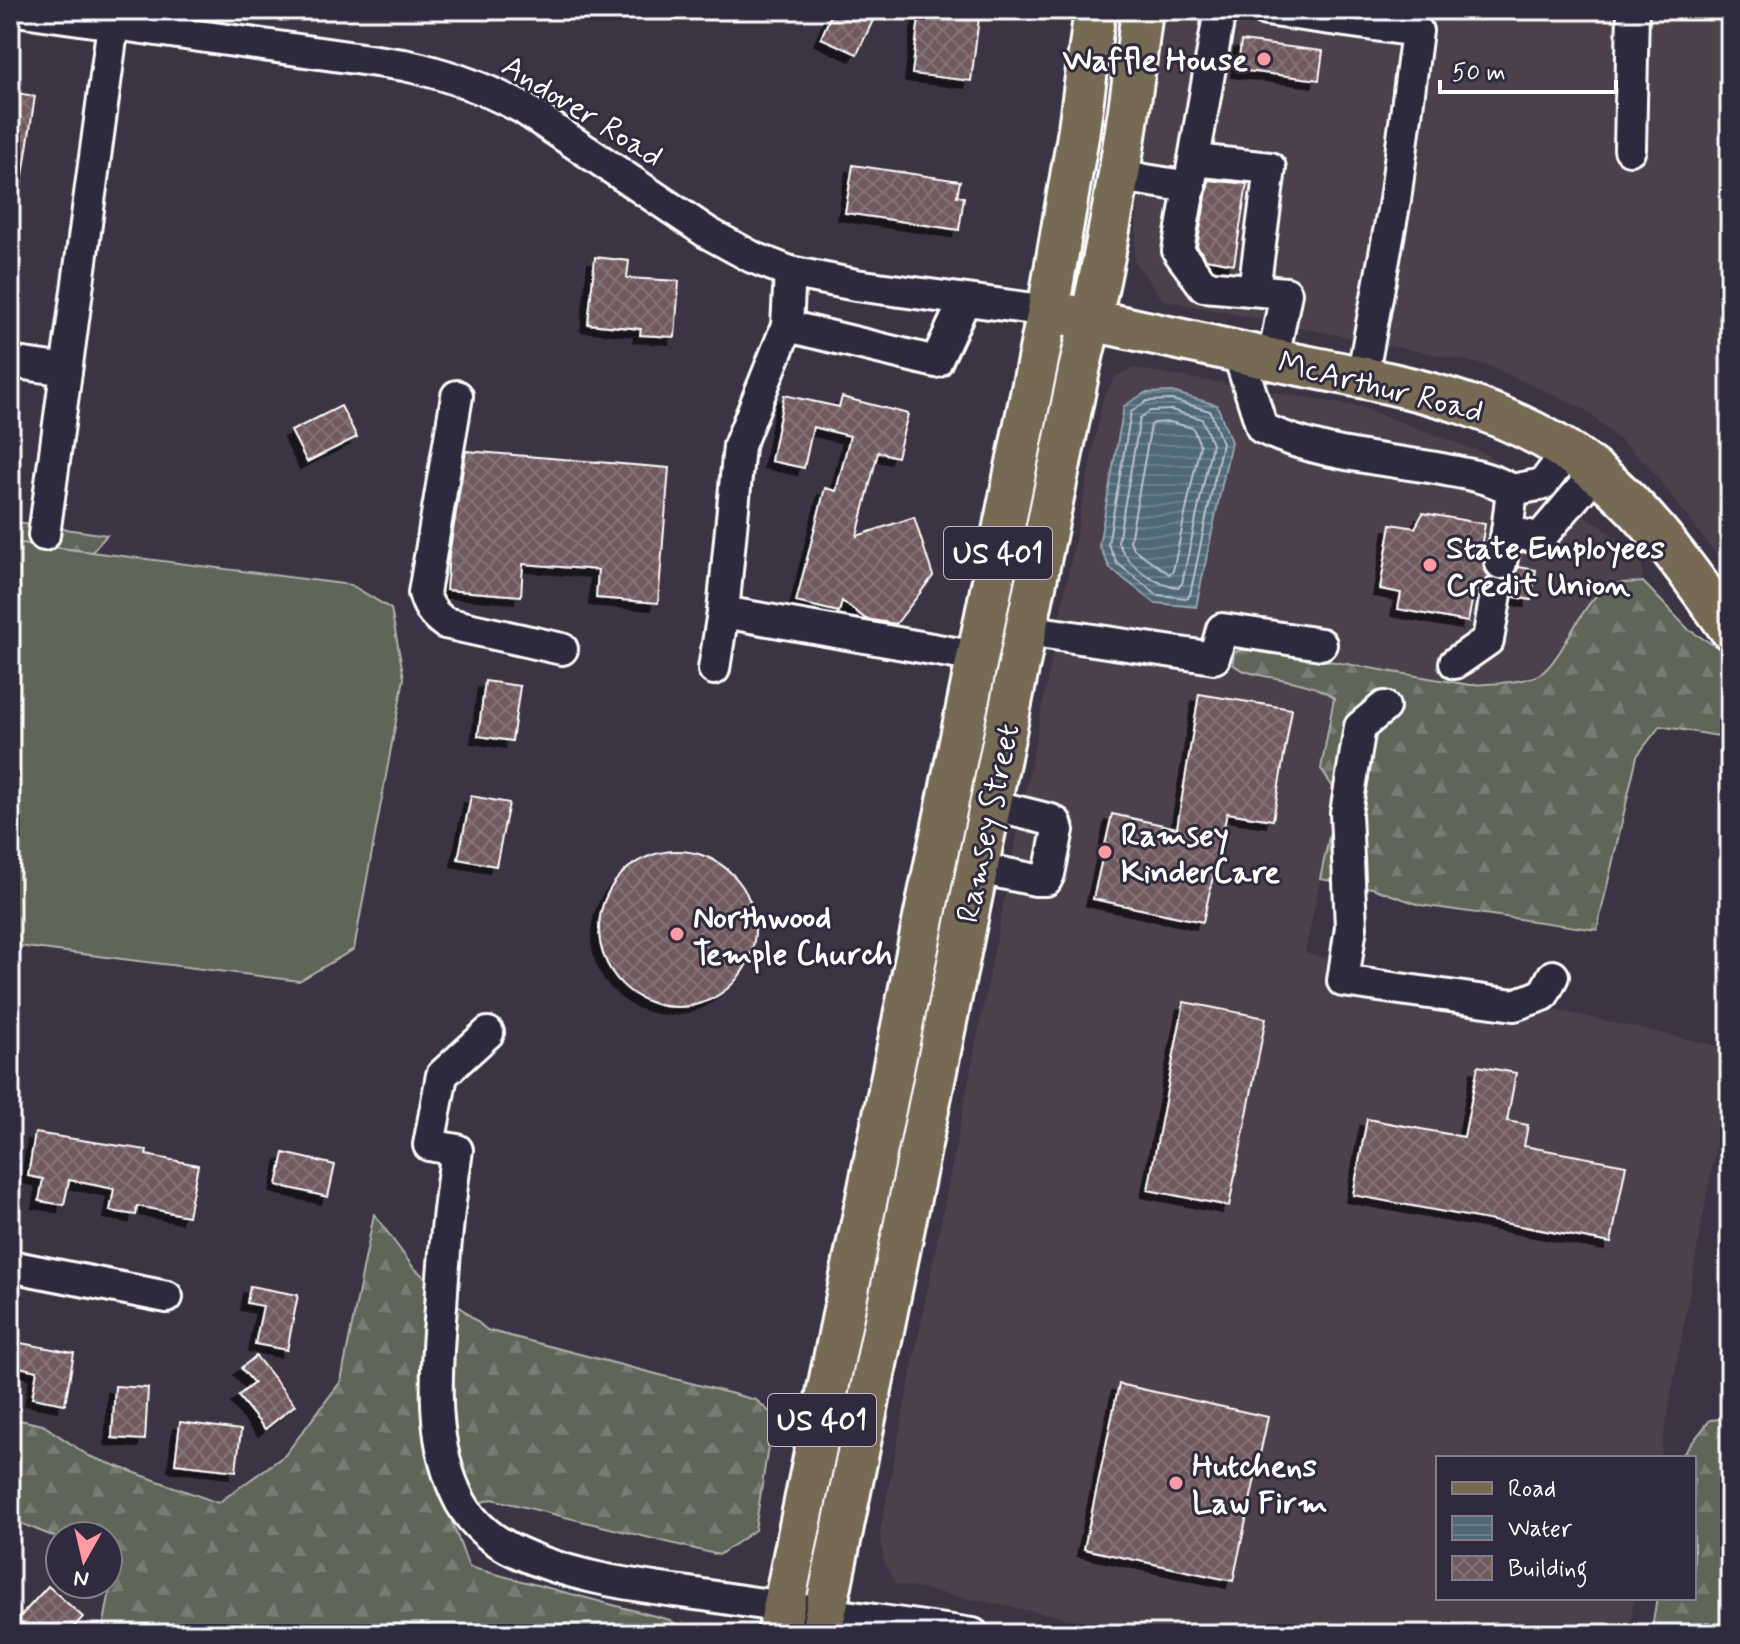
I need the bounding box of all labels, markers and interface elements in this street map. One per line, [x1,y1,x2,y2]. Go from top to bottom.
place label: Waffle House [1063,40,1248,82]
scale bar [1440,44,1616,94]
street label: Andover Road [493,45,671,178]
marker: Waffle House [1255,50,1273,68]
text: 50 m [1452,58,1506,89]
street label: McArthur Road [1274,342,1487,434]
road number: US 401 [944,527,1052,579]
place label: State Employees Credit Union [1446,528,1665,607]
marker: State Employees Credit Union [1421,556,1439,574]
street label: Ramsey Street [947,720,1031,927]
place label: Ramsey KinderCare [1121,815,1280,894]
marker: Ramsey KinderCare [1096,843,1114,861]
place label: Northwood Temple Church [693,897,893,976]
marker: Northwood Temple Church [668,925,686,943]
road number: US 401 [768,1394,876,1446]
place label: Hutchens Law Firm [1192,1446,1328,1525]
legend [1436,1456,1696,1600]
marker: Hutchens Law Firm [1167,1474,1185,1492]
text: Road [1508,1474,1556,1505]
text: Water [1508,1514,1573,1545]
north arrow [44,1520,124,1600]
text: Building [1508,1554,1588,1588]
text: N [72,1563,91,1593]

